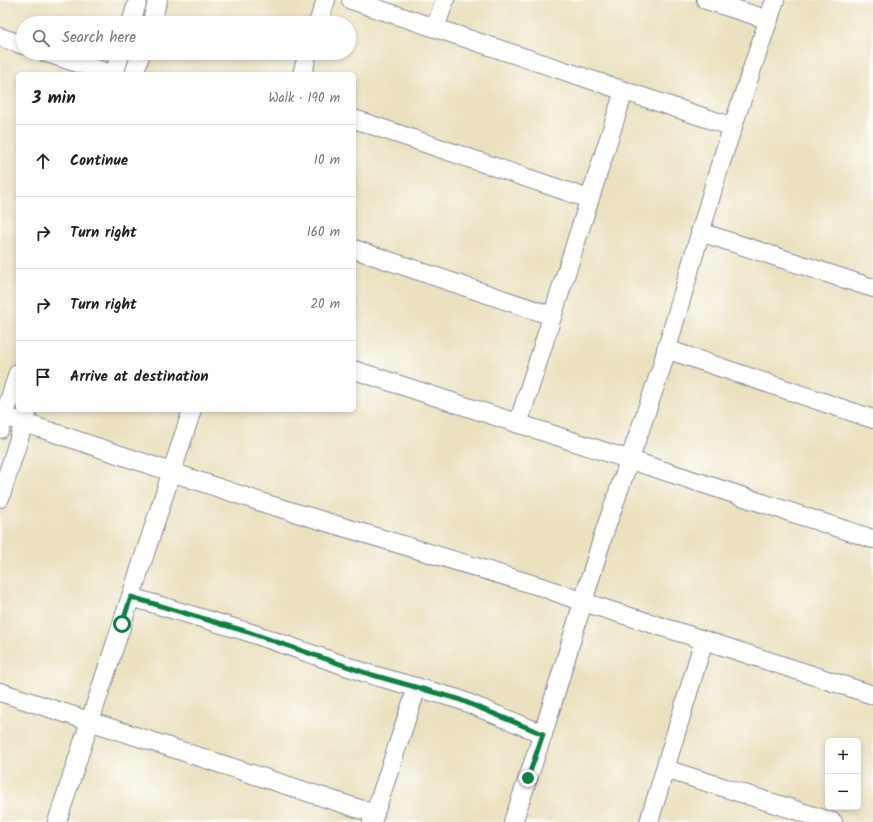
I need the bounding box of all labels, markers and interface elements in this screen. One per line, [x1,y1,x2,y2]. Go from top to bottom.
search box [16,16,356,60]
text: Search here [62,26,136,50]
icon: search [30,27,52,49]
text: 3 min [32,85,76,112]
text: Walk · 190 m [268,88,340,109]
text: Continue [70,149,128,173]
icon: ahead [32,150,54,172]
text: 10 m [314,150,340,171]
text: Turn right [70,221,137,245]
icon: right [32,222,54,244]
text: 160 m [307,222,340,243]
text: Turn right [70,293,137,317]
icon: right [32,294,54,316]
text: 20 m [310,294,340,315]
text: Arrive at destination [70,365,209,389]
icon: arrive [32,366,54,388]
route start [113,615,131,633]
map controls [825,738,861,810]
button: + [825,738,861,774]
route end [519,769,537,787]
button: − [825,774,861,810]

